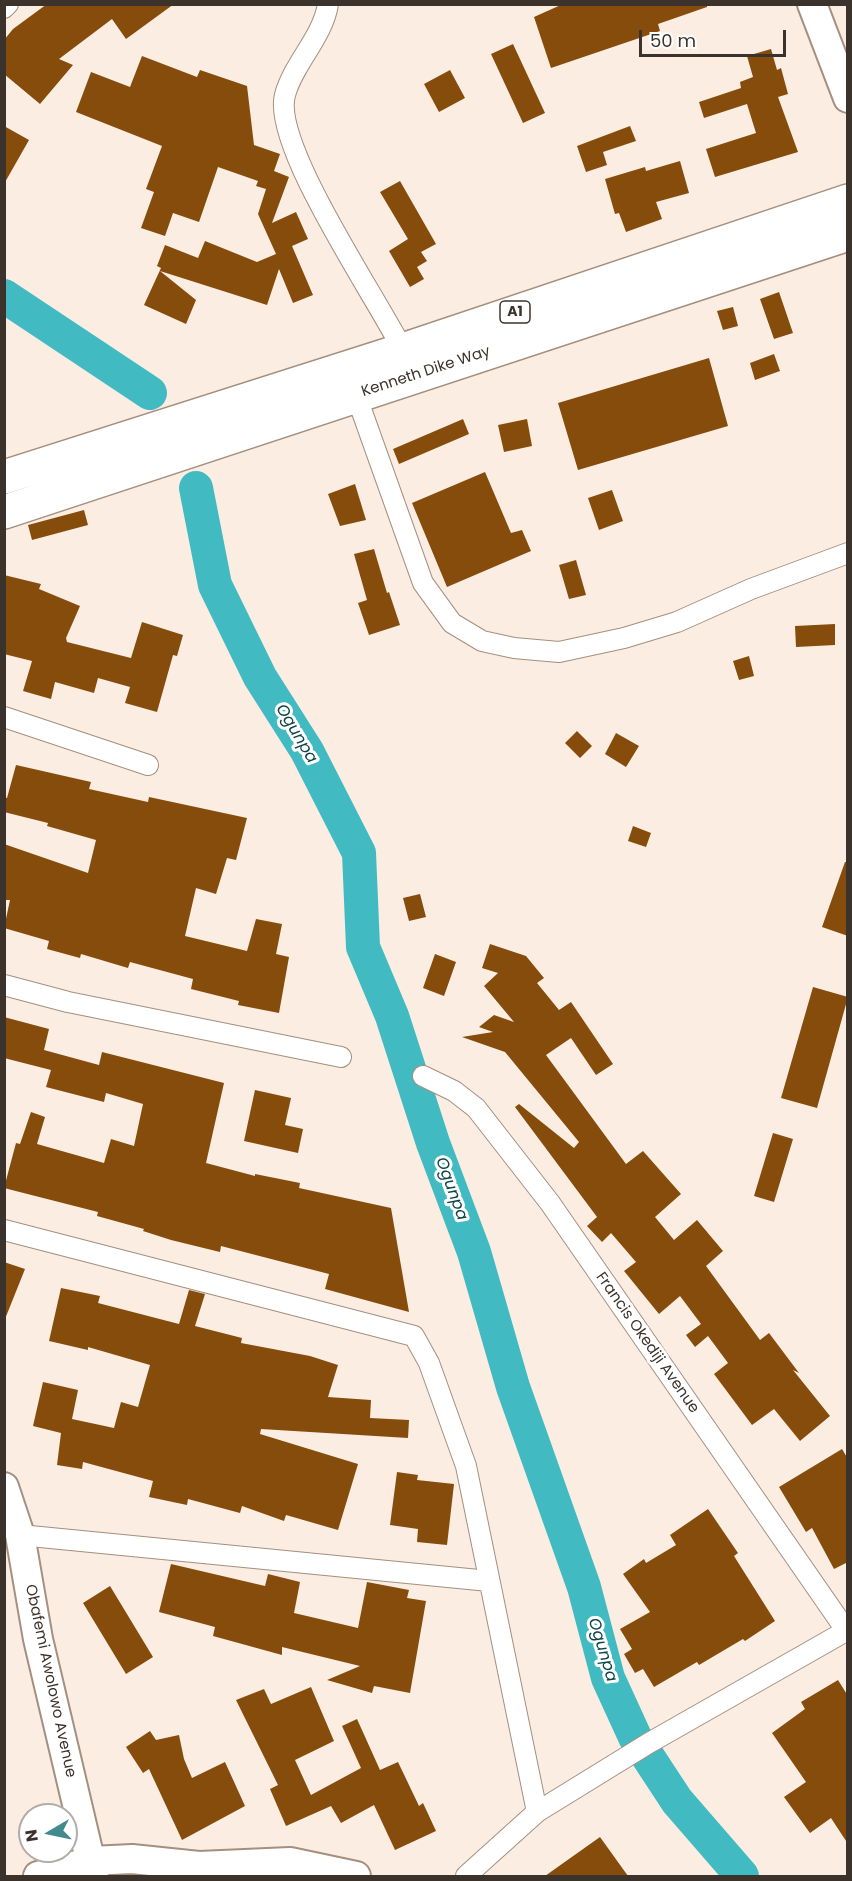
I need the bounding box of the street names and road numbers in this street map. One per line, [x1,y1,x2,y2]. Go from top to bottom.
road number: A1 [500,301,530,323]
street label: Kenneth Dike Way [359,343,493,401]
street label: Francis Okediji Avenue [591,1269,703,1417]
street label: Obafemi Awolowo Avenue [21,1583,79,1779]

